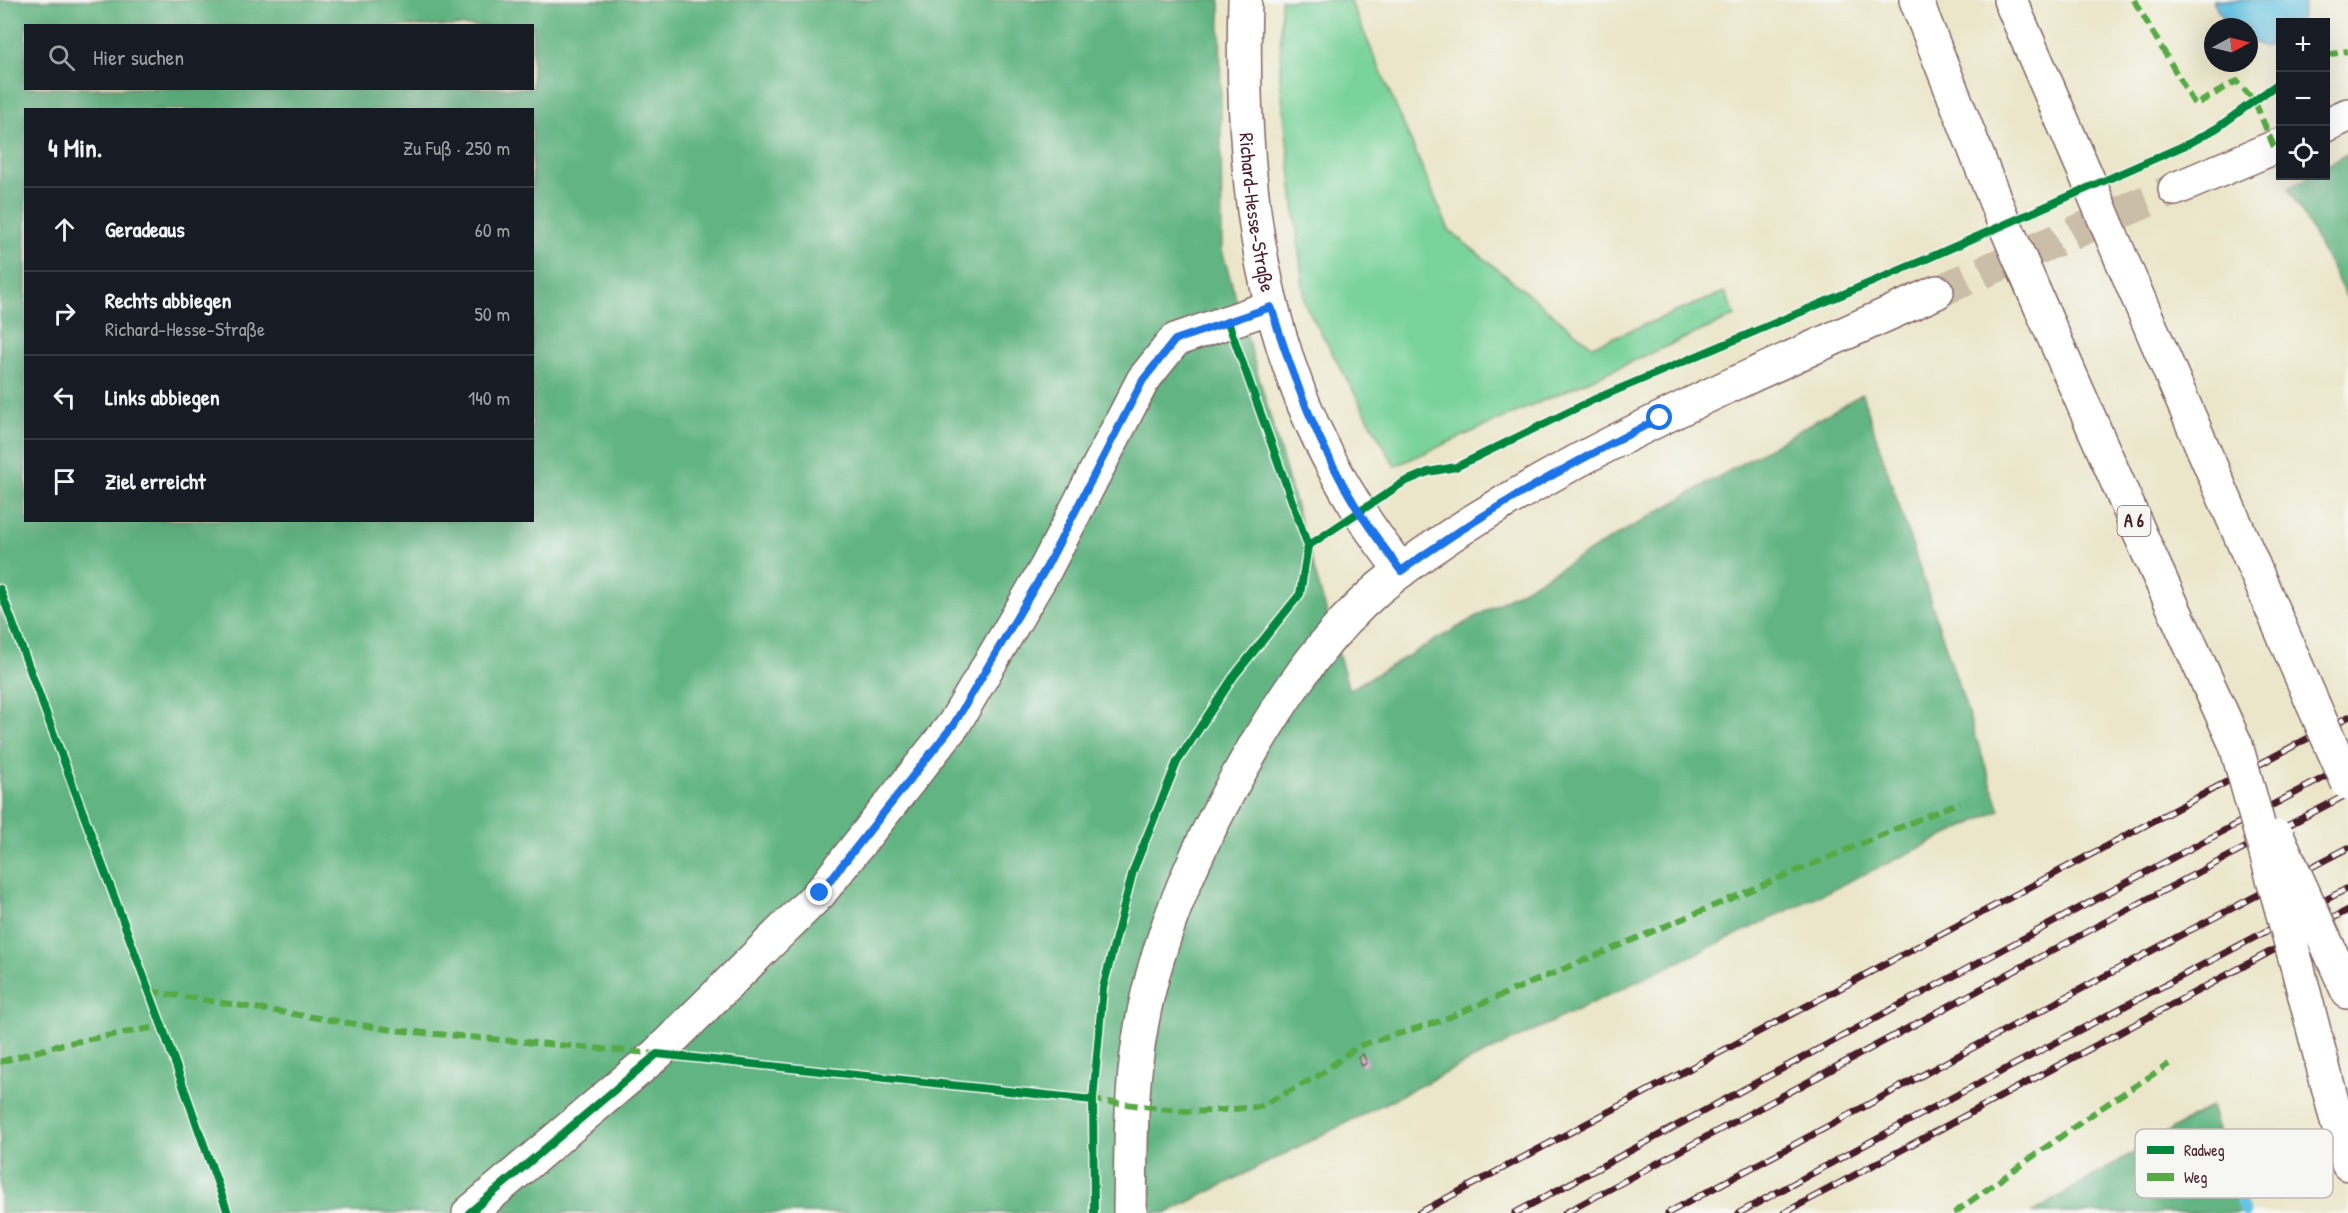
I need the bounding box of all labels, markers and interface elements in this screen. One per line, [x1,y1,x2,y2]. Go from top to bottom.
north arrow [2204,18,2258,72]
map controls [2276,18,2330,180]
button: + [2276,18,2330,72]
search box [24,24,534,90]
icon: search [45,41,78,74]
text: Hier suchen [93,42,184,72]
button: − [2276,72,2330,126]
button: locate [2276,126,2330,180]
text: 4 Min. [48,130,102,165]
street label: Richard-Hesse-Straße [1234,132,1282,294]
text: Zu Fuß · 250 m [403,134,510,161]
icon: ahead [48,213,81,246]
text: Geradeaus [105,214,185,244]
text: 60 m [475,216,510,243]
text: Rechts abbiegen [105,285,232,315]
icon: right [48,297,81,330]
text: 50 m [474,300,510,327]
text: Richard-Hesse-Straße [105,315,265,342]
icon: left [48,381,81,414]
text: Links abbiegen [105,382,220,412]
text: 140 m [468,384,510,411]
route start [1646,404,1672,430]
icon: arrive [48,465,81,498]
text: Ziel erreicht [105,466,205,496]
road number: A 6 [2118,506,2150,536]
route end [806,879,832,905]
legend [2135,1129,2333,1198]
text: Radweg [2184,1139,2225,1161]
text: Weg [2184,1166,2207,1188]

